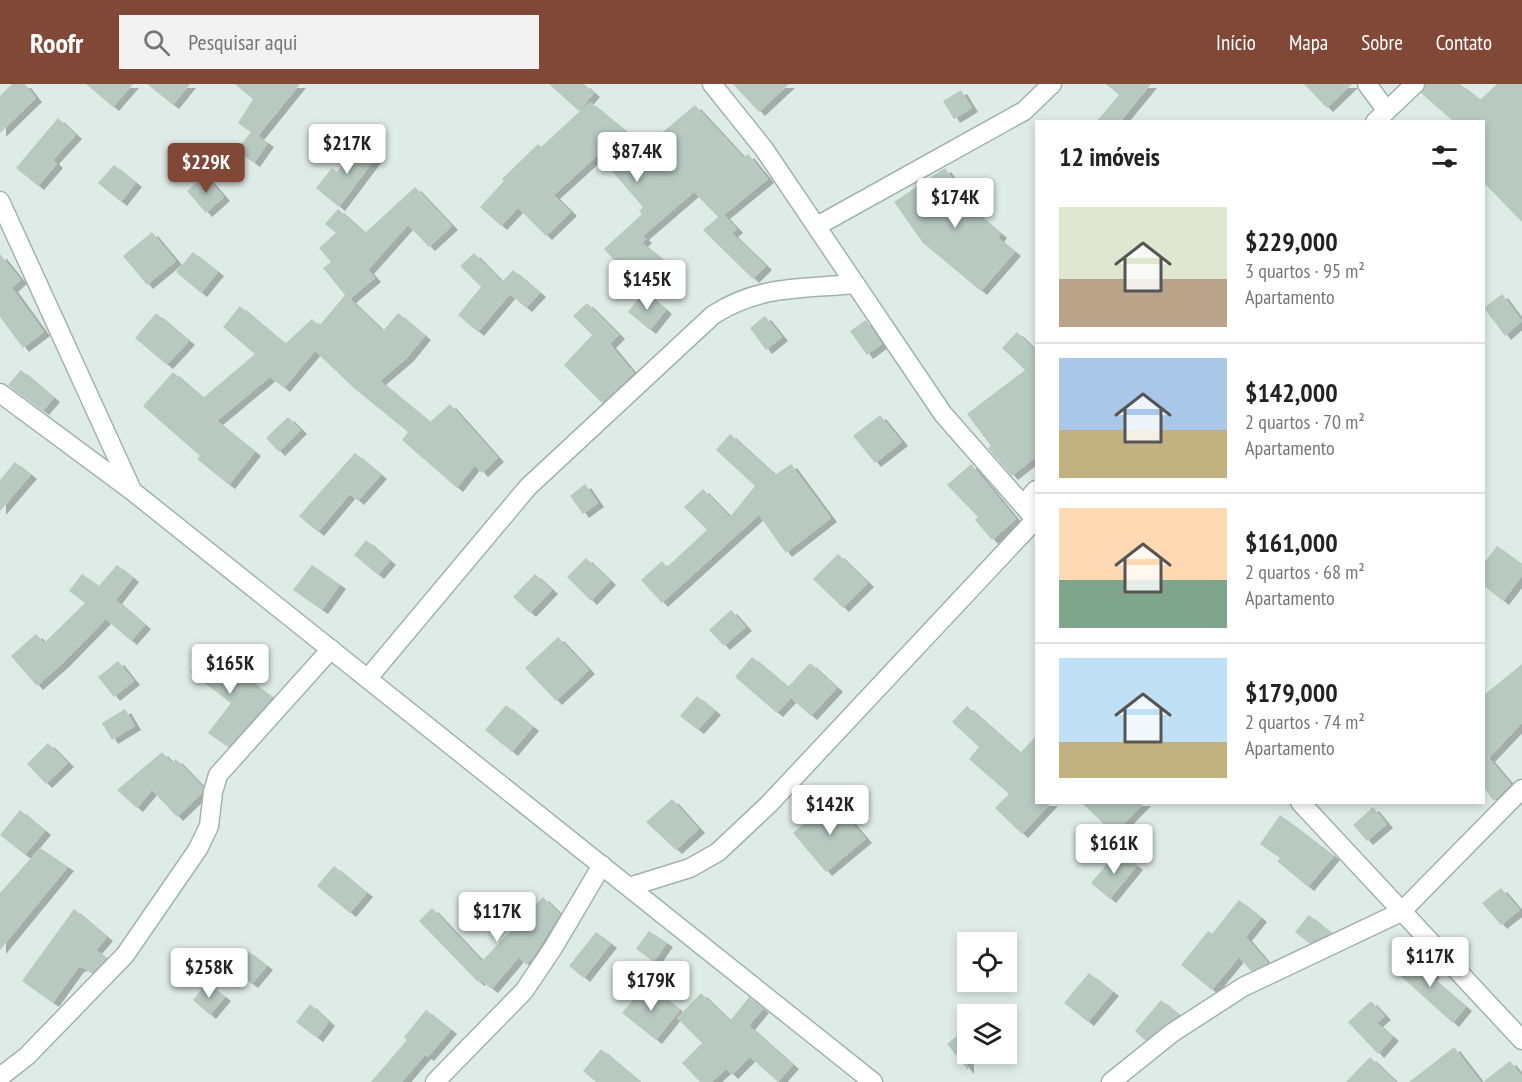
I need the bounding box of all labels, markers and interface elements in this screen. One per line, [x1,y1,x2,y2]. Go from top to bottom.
search box [119,15,539,69]
text: Roofr [30,24,83,61]
icon: search [140,26,173,59]
text: Pesquisar aqui [188,28,297,56]
text: Início [1216,29,1256,56]
text: Mapa [1289,29,1328,56]
text: Sobre [1361,29,1403,56]
text: Contato [1436,29,1492,56]
pin: $217K [305,124,389,175]
text: $217K [323,130,371,156]
pin: $87.4K [588,132,686,183]
text: $87.4K [612,138,662,164]
text: 12 imóveis [1059,140,1160,173]
icon: filters [1428,140,1461,173]
pin: $229K [164,143,248,194]
text: $229K [182,149,230,175]
pin: $174K [913,178,997,229]
text: $174K [931,184,979,210]
text: $229,000 [1245,225,1338,258]
icon: home [1107,231,1179,303]
text: 3 quartos · 95 m² [1245,258,1365,284]
pin: $145K [605,260,689,311]
text: $145K [623,266,671,292]
text: Apartamento [1245,284,1335,310]
text: $142,000 [1245,376,1338,409]
icon: home [1107,382,1179,454]
text: 2 quartos · 70 m² [1245,409,1365,435]
text: Apartamento [1245,435,1335,461]
text: $161,000 [1245,526,1338,559]
icon: home [1107,532,1179,604]
text: 2 quartos · 68 m² [1245,559,1365,585]
text: Apartamento [1245,585,1335,611]
pin: $165K [188,644,272,695]
text: $165K [206,650,254,676]
text: $179,000 [1245,676,1338,709]
icon: home [1107,682,1179,754]
text: 2 quartos · 74 m² [1245,709,1365,735]
text: Apartamento [1245,735,1335,761]
pin: $142K [788,785,872,836]
text: $142K [806,791,854,817]
pin: $161K [1072,824,1156,875]
text: $161K [1090,830,1138,856]
pin: $117K [455,892,539,943]
text: $117K [473,898,521,924]
map controls [957,932,1017,1064]
button: locate [957,932,1017,992]
pin: $117K [1388,937,1472,988]
text: $117K [1406,943,1454,969]
pin: $258K [167,948,251,999]
text: $258K [185,954,233,980]
pin: $179K [609,961,693,1012]
text: $179K [627,967,675,993]
button: layers [957,1004,1017,1064]

